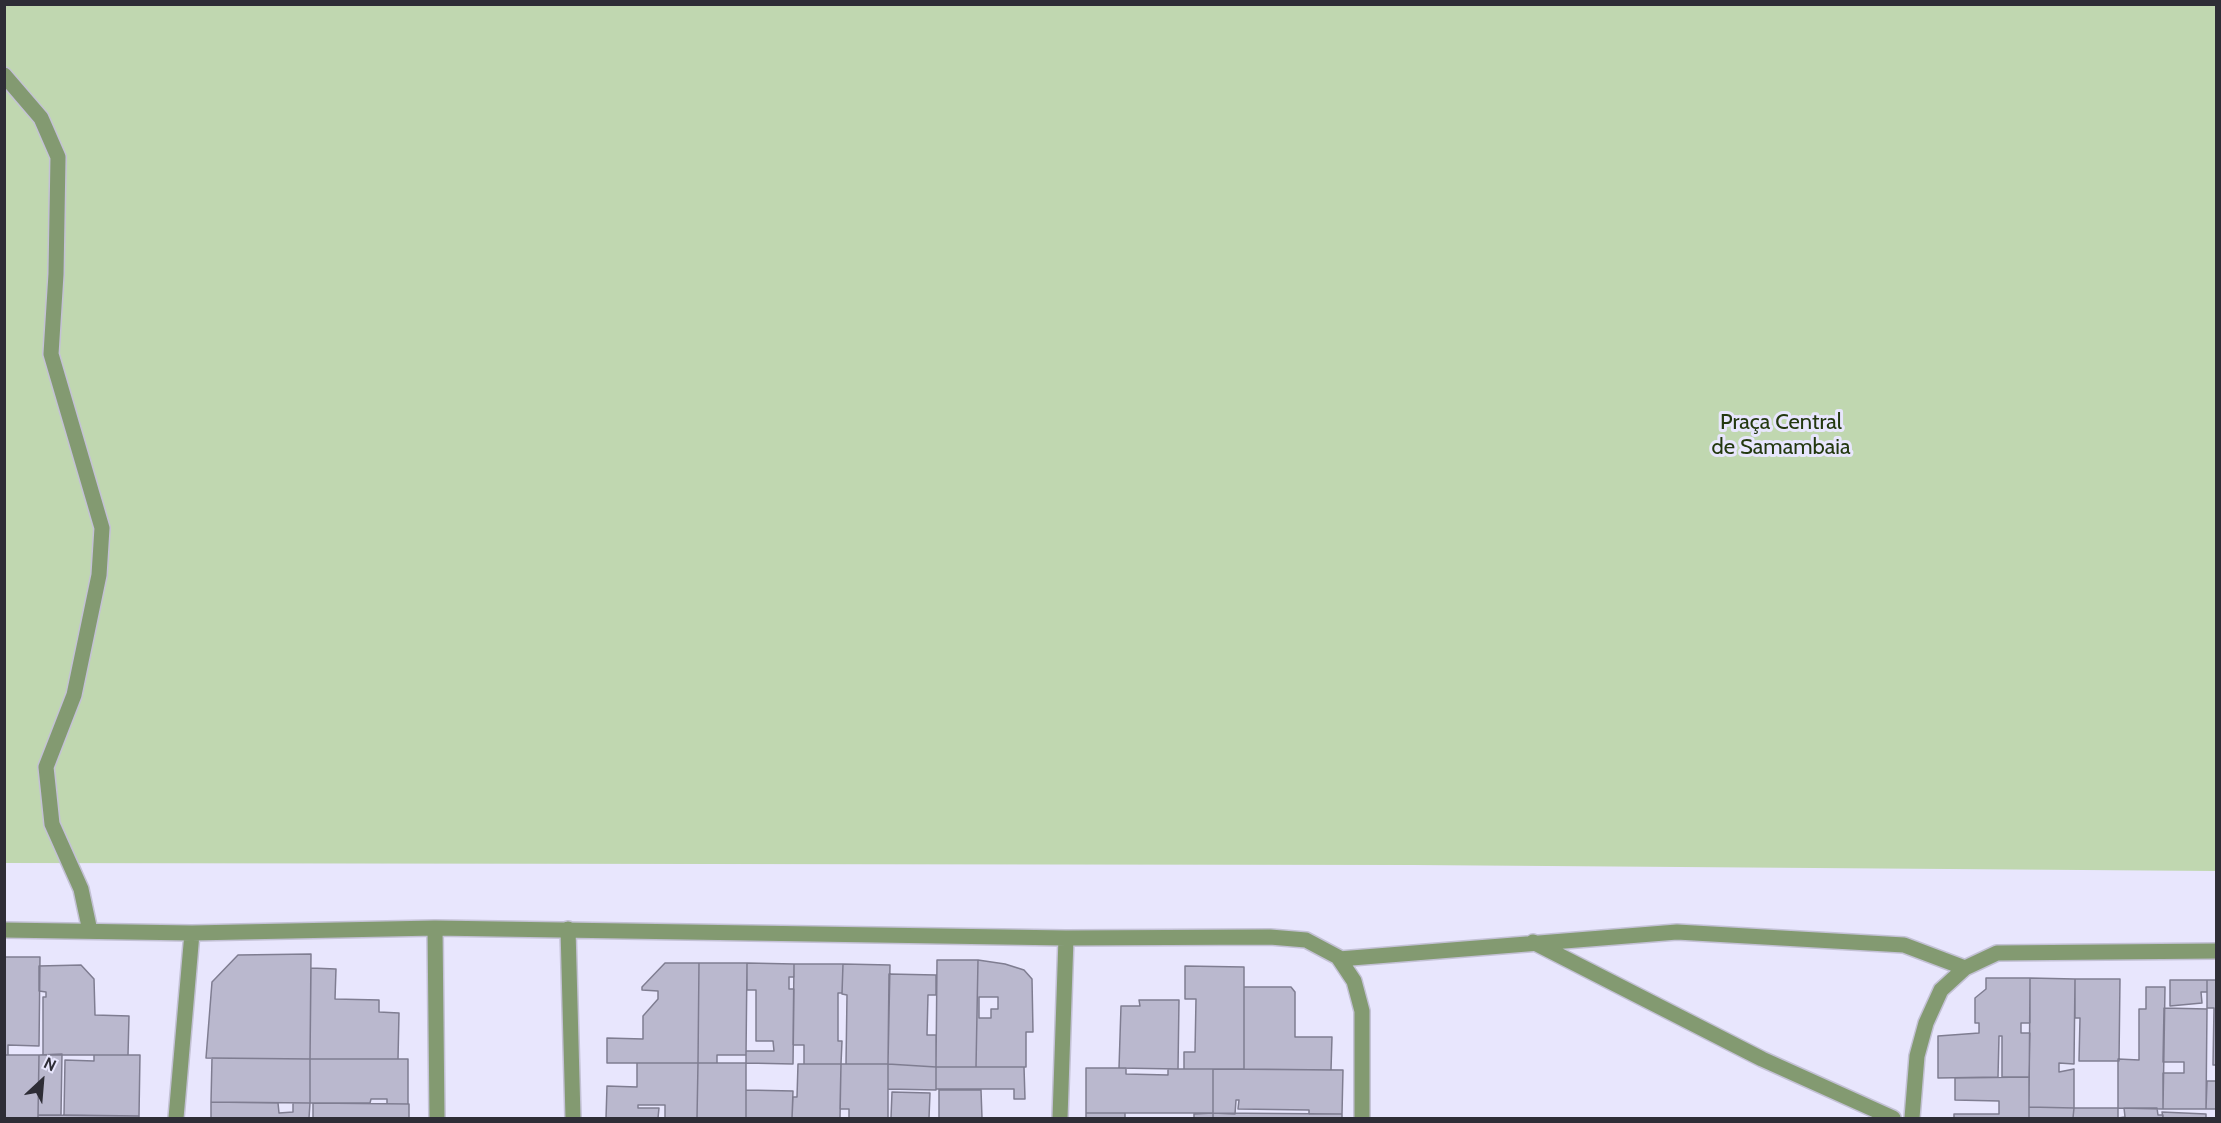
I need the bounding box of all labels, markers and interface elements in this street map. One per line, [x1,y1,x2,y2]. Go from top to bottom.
park label: Praça Central de Samambaia [1712,410,1850,462]
north arrow [12,1051,72,1111]
text: N [41,1053,59,1075]

